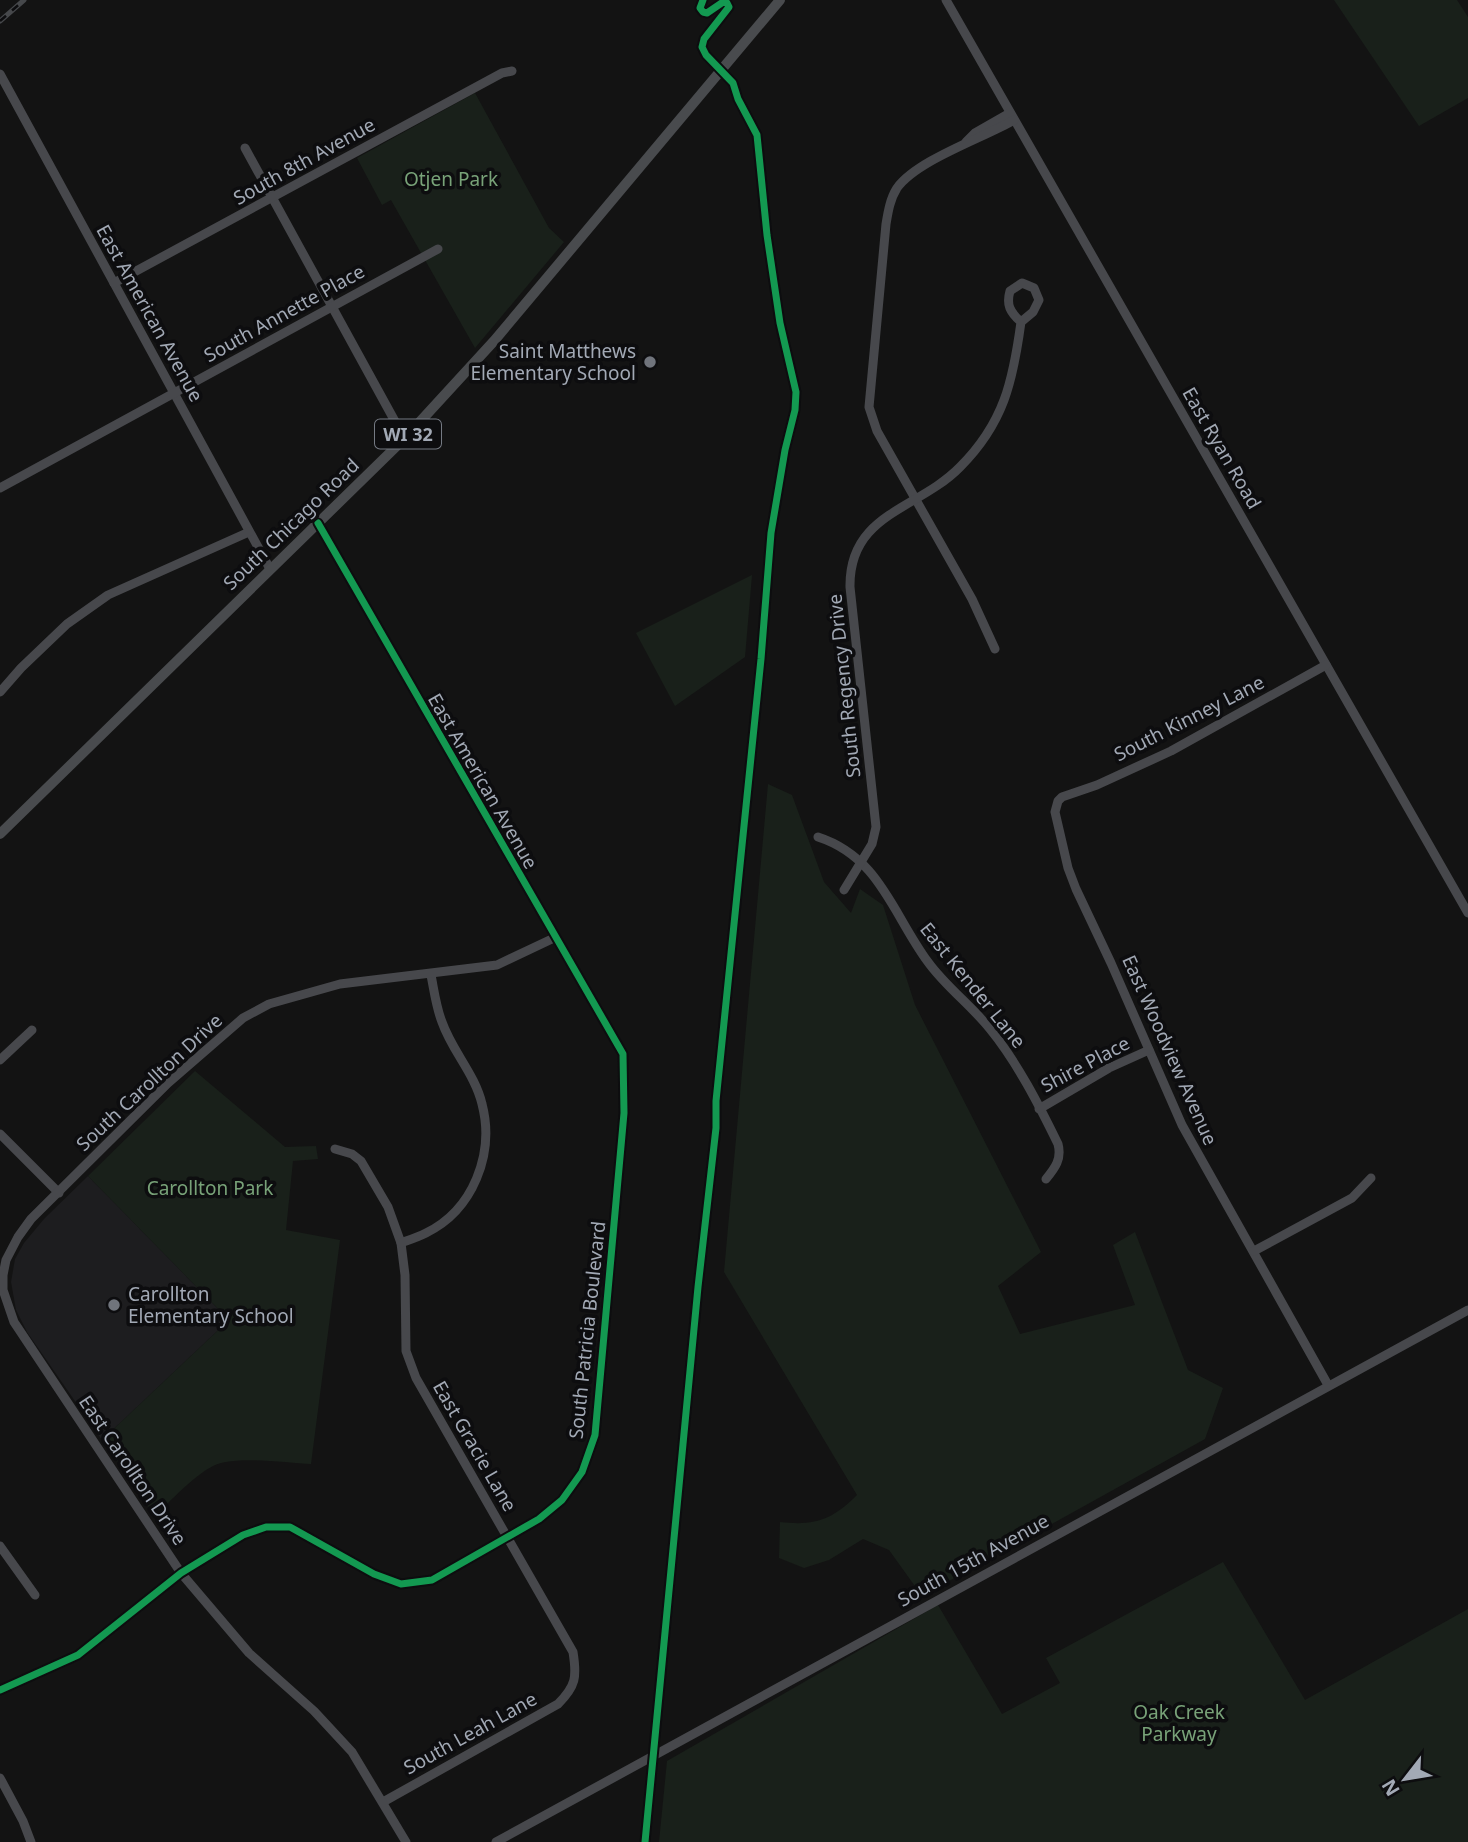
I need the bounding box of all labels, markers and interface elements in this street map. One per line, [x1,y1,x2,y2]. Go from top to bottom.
street label: South 8th Avenue [228,111,380,211]
park label: Otjen Park [404,166,498,192]
street label: East American Avenue [90,220,210,406]
street label: South Annette Place [199,258,369,368]
place label: Saint Matthews Elementary School [470,338,636,386]
marker: Saint Matthews Elementary School [642,354,658,370]
street label: East Ryan Road [1177,382,1267,514]
road number: WI 32 [375,420,441,448]
street label: South Chicago Road [217,452,365,596]
street label: South Regency Drive [821,593,867,779]
street label: South Kinney Lane [1109,669,1269,767]
street label: East American Avenue [422,688,544,874]
street label: East Kender Lane [914,917,1032,1053]
street label: East Woodview Avenue [1116,951,1224,1149]
street label: South Carollton Drive [70,1007,228,1157]
street label: Shire Place [1036,1030,1134,1098]
park label: Carollton Park [147,1175,273,1201]
street label: South Patricia Boulevard [563,1220,611,1440]
place label: Carollton Elementary School [128,1281,294,1329]
marker: Carollton Elementary School [106,1297,122,1313]
street label: East Gracie Lane [427,1376,523,1516]
street label: East Carollton Drive [73,1390,193,1550]
street label: South 15th Avenue [893,1508,1053,1612]
street label: South Leah Lane [399,1686,541,1780]
park label: Oak Creek Parkway [1133,1699,1225,1747]
north arrow [1370,1744,1440,1814]
text: N [1375,1774,1406,1801]

